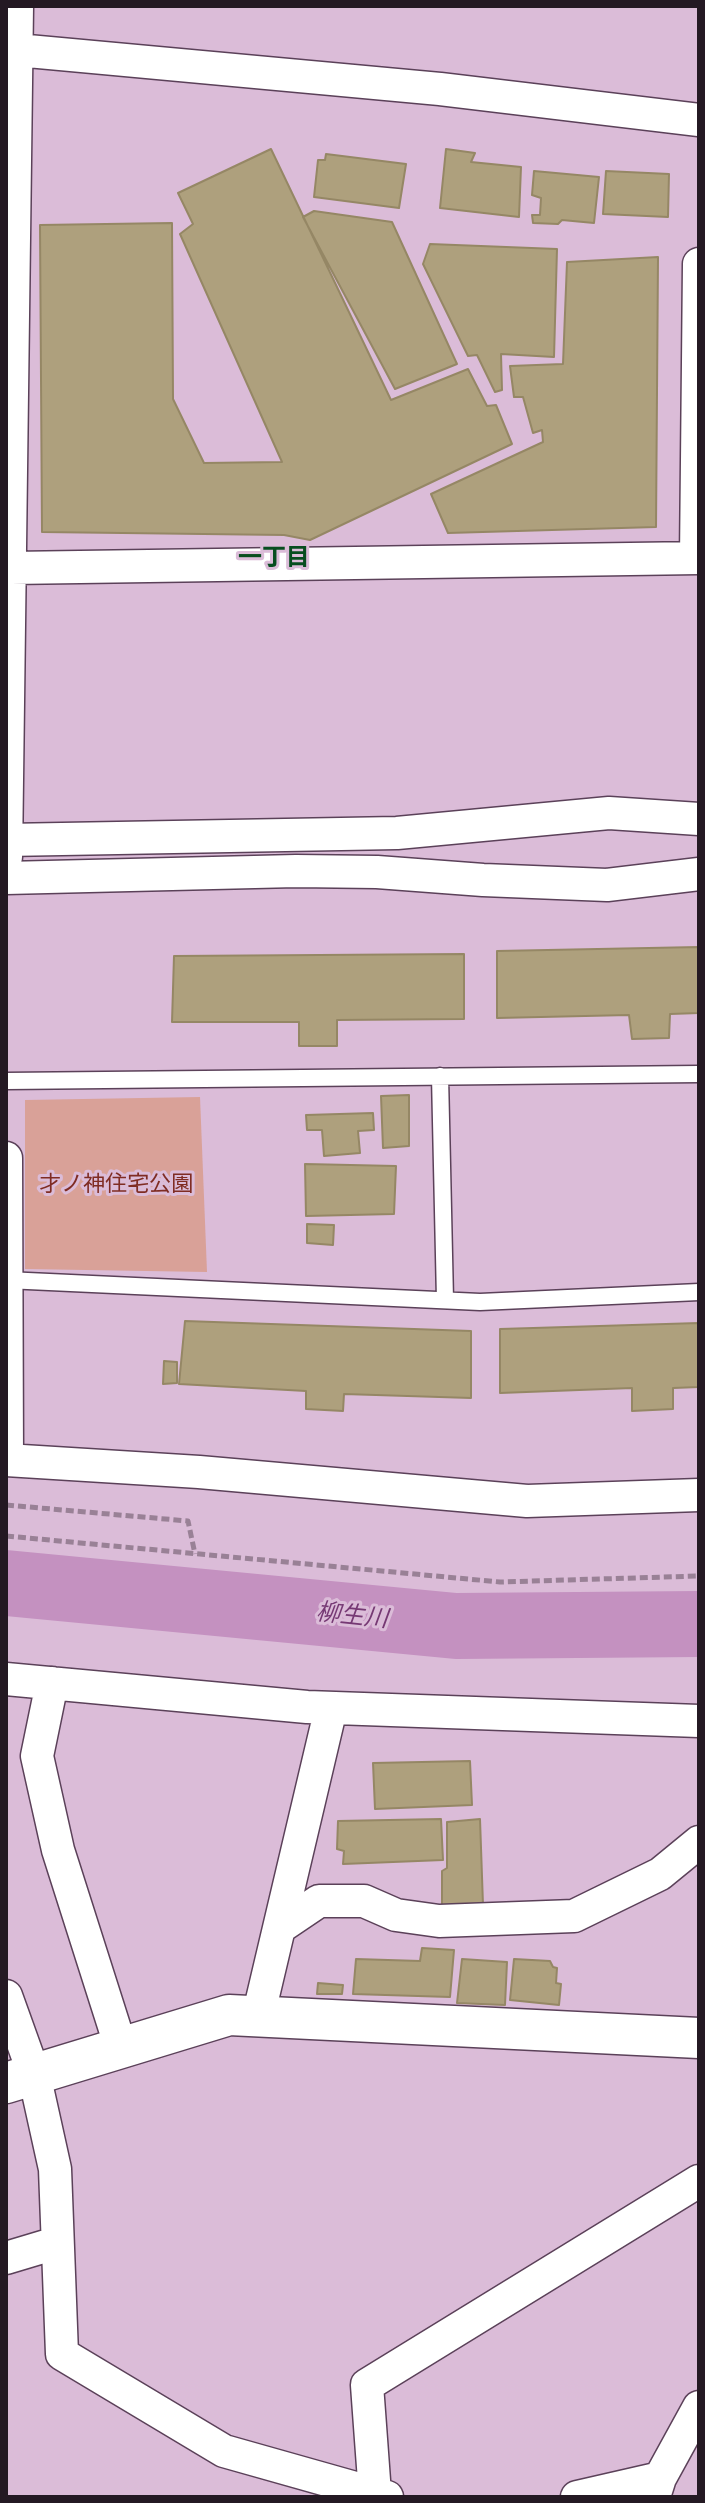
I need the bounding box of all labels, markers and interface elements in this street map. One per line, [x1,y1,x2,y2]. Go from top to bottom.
district label: 一丁目 [238,544,310,572]
park label: 才ノ神住宅公園 [39,1172,193,1198]
water label: 柳生川 [315,1598,389,1634]

